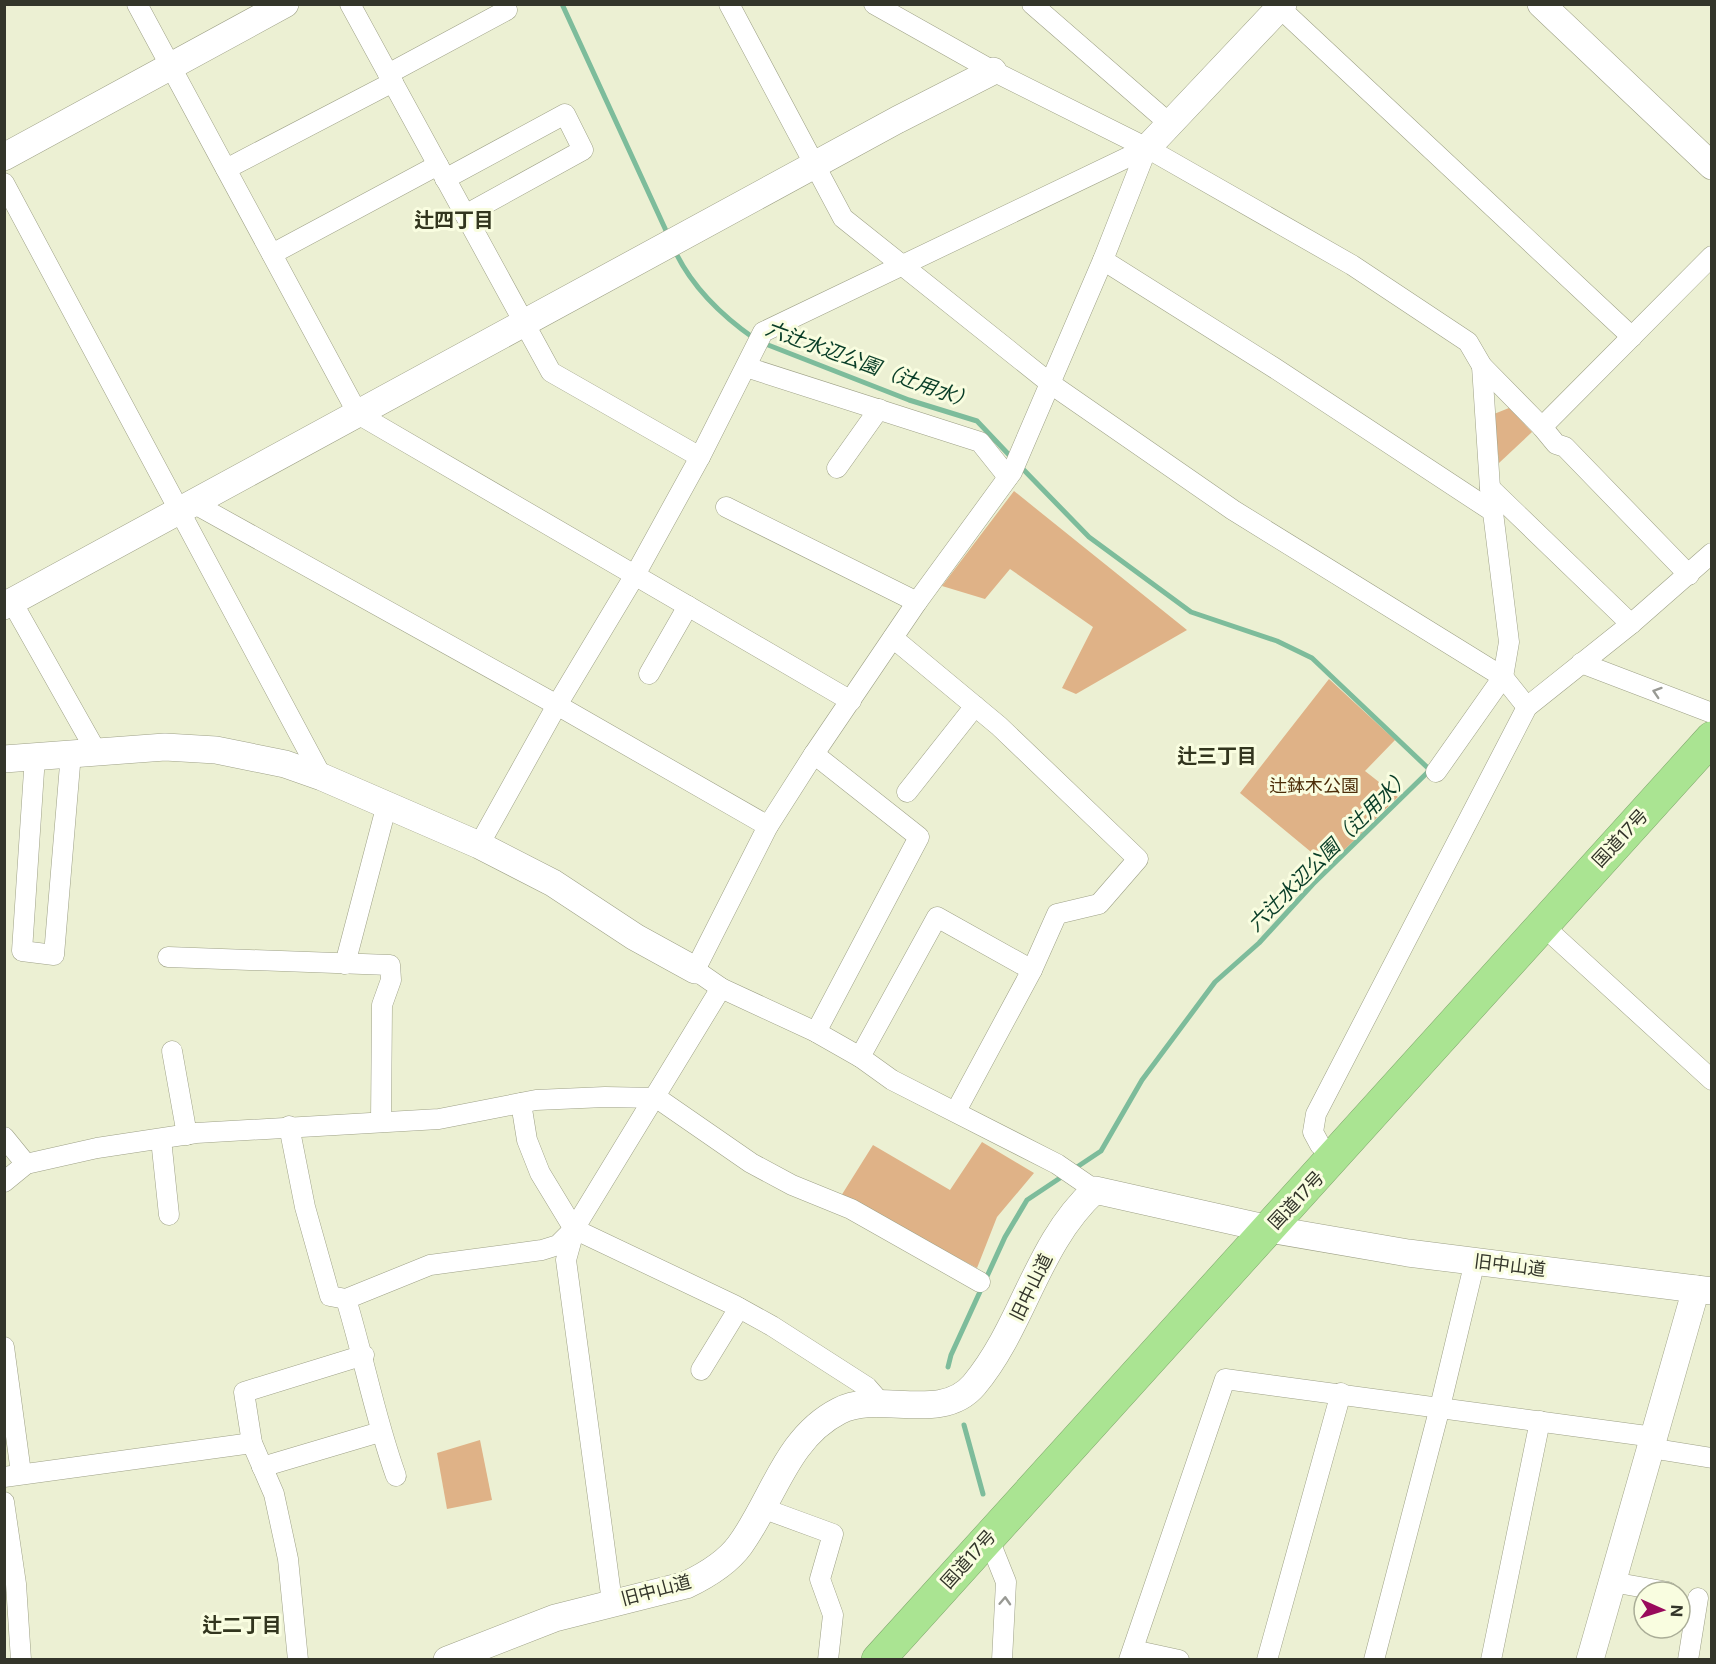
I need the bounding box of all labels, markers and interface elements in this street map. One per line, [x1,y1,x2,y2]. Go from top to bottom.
district label: 辻四丁目 [414,208,494,232]
water label: 六辻水辺公園（辻用水） [763,316,977,414]
one-way arrow [1652,687,1663,700]
district label: 辻三丁目 [1177,744,1257,768]
water label: 六辻水辺公園（辻用水） [1243,764,1415,936]
park label: 辻鉢木公園 [1269,775,1359,796]
street label: 国道17号 [1588,805,1652,871]
street label: 国道17号 [1264,1167,1328,1233]
street label: 旧中山道 [1006,1250,1056,1324]
street label: 旧中山道 [1473,1250,1547,1280]
street label: 国道17号 [936,1525,1000,1593]
street label: 旧中山道 [619,1571,693,1609]
north arrow [1632,1580,1692,1640]
one-way arrow [998,1597,1011,1606]
text: N [1667,1604,1687,1617]
district label: 辻二丁目 [202,1613,282,1637]

